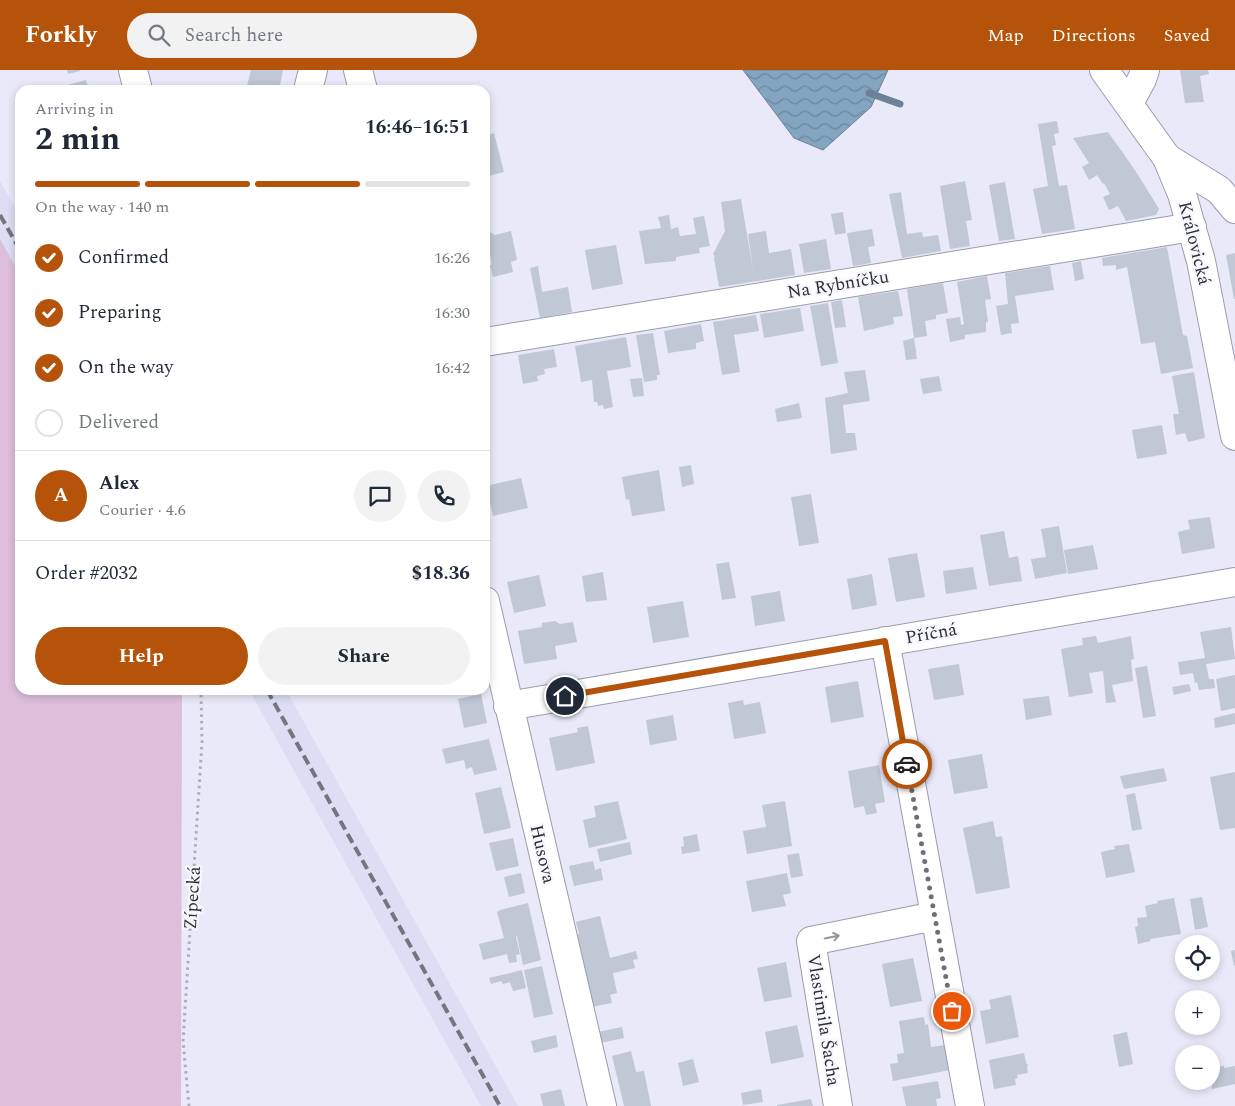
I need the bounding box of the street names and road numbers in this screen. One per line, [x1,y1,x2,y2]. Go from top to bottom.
street label: Královická [1171,198,1218,288]
street label: Na Rybníčku [785,263,891,306]
street label: Příčná [903,616,959,651]
street label: Husova [523,822,562,886]
street label: Zípecká [177,865,208,931]
street label: Vlastimila Šacha [800,952,847,1088]

